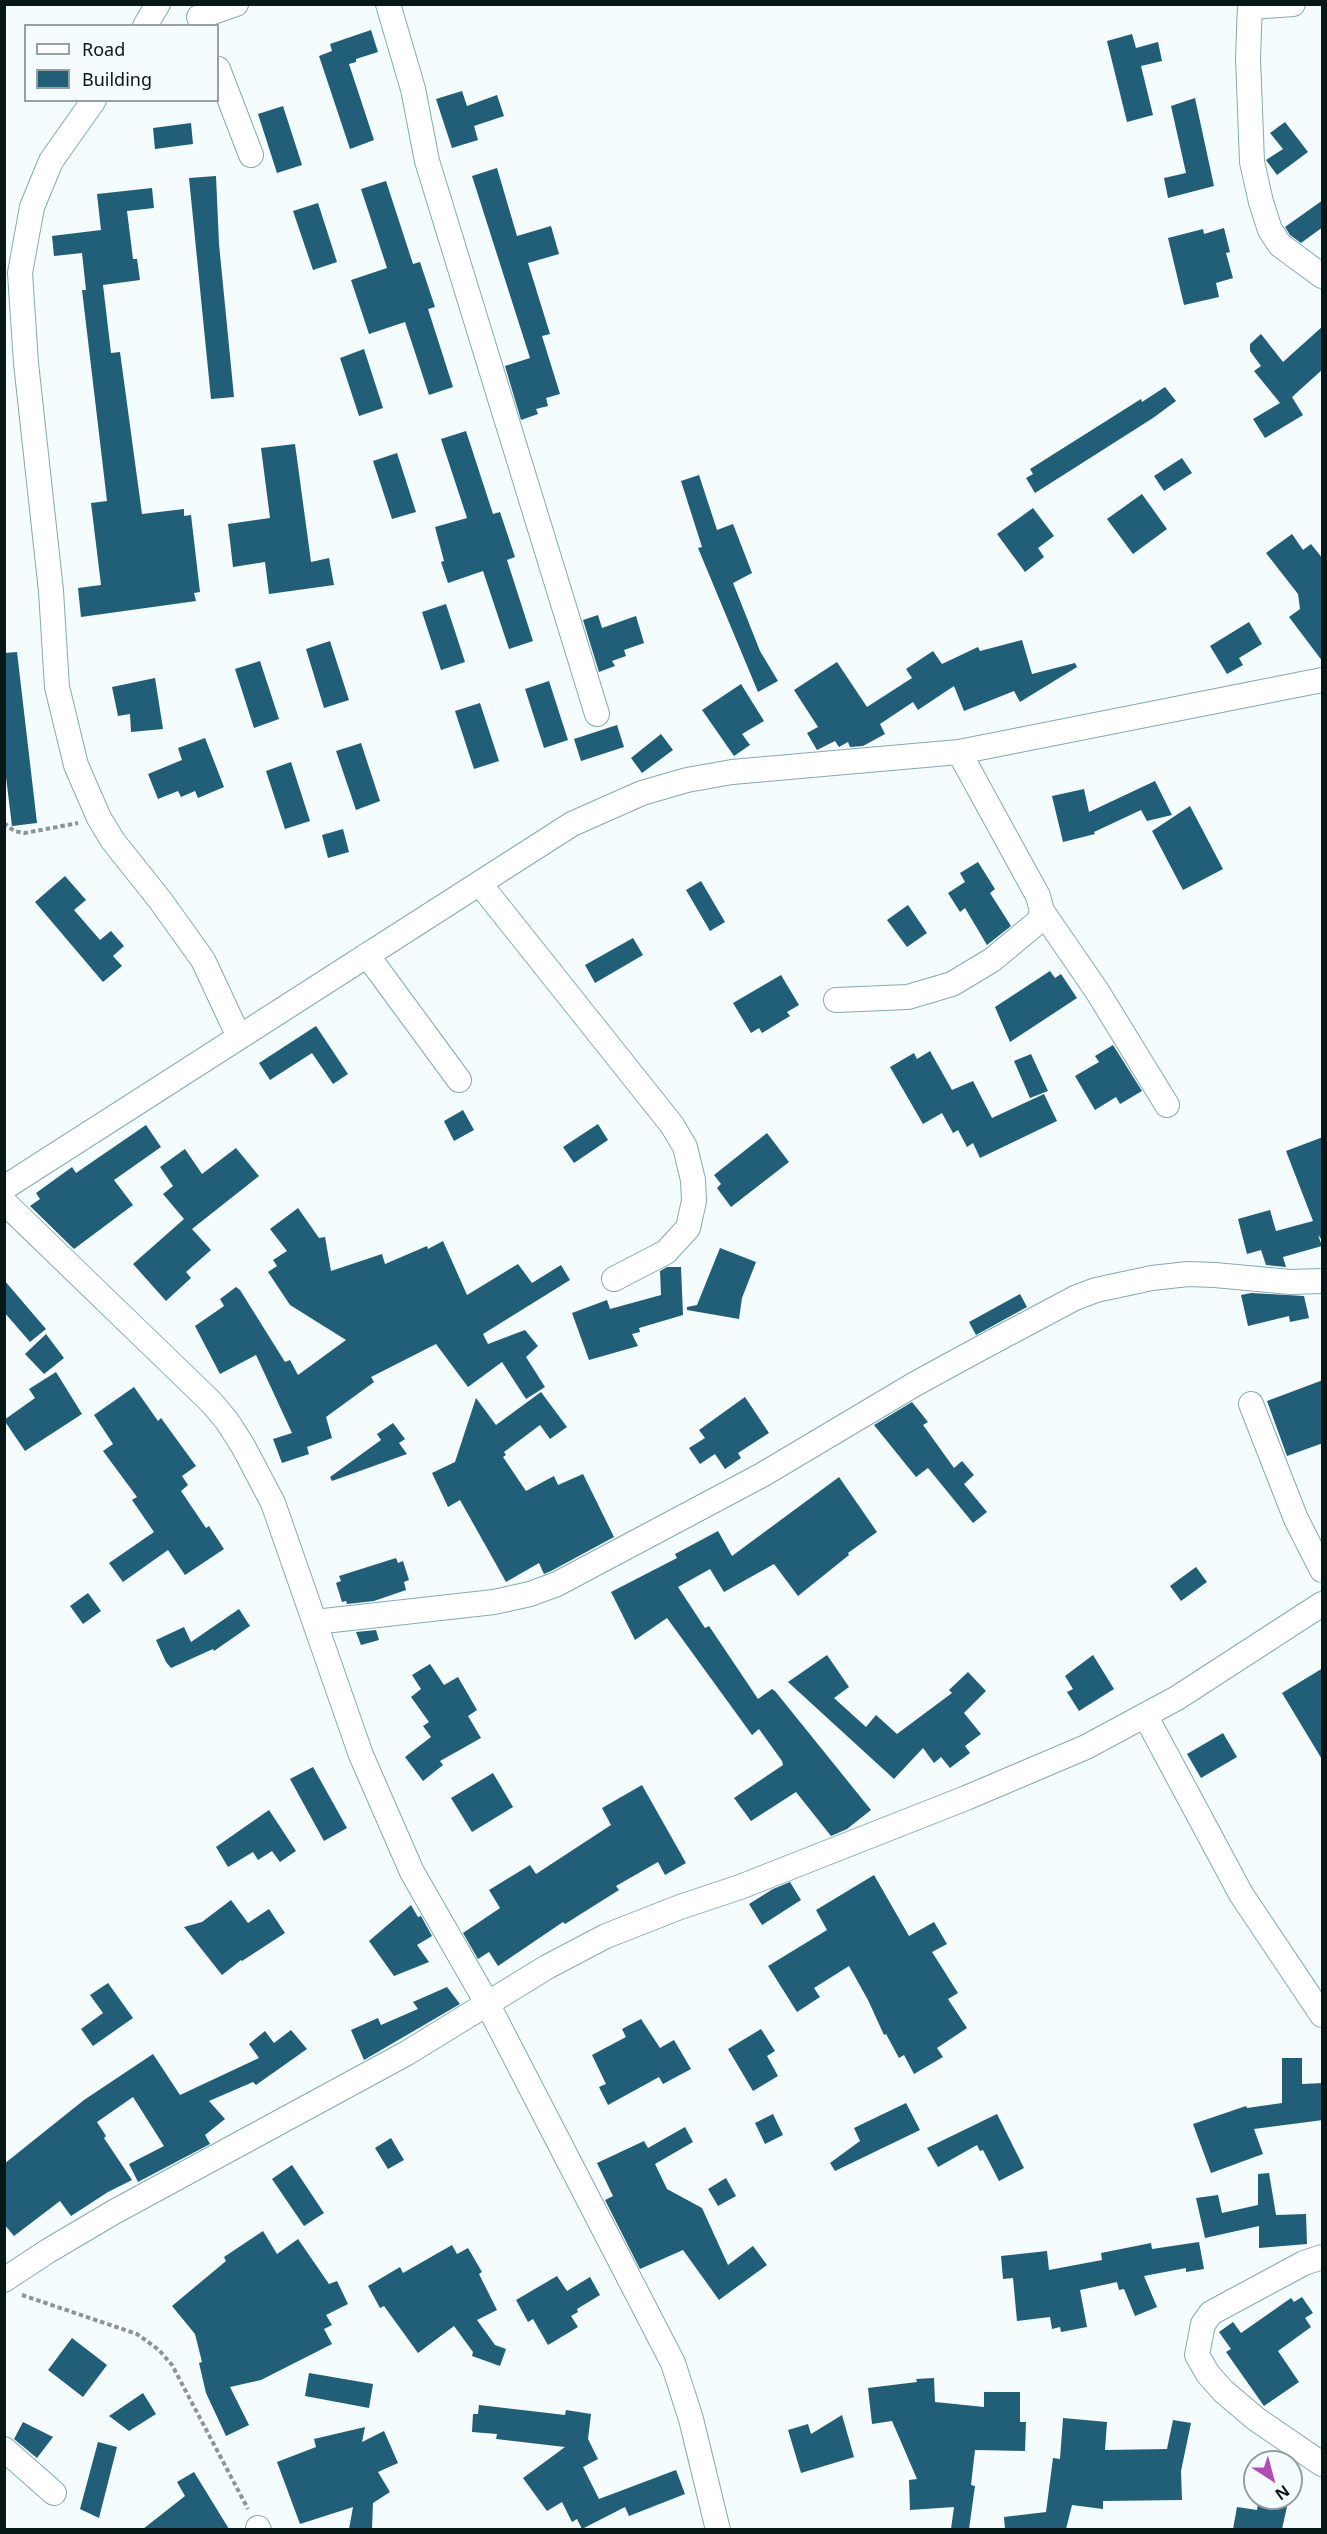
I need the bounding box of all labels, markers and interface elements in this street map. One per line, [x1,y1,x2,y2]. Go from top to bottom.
legend [24,24,219,102]
text: Road [82,37,125,61]
text: Building [82,67,152,91]
north arrow [1243,2450,1303,2510]
text: N [1271,2480,1294,2506]

